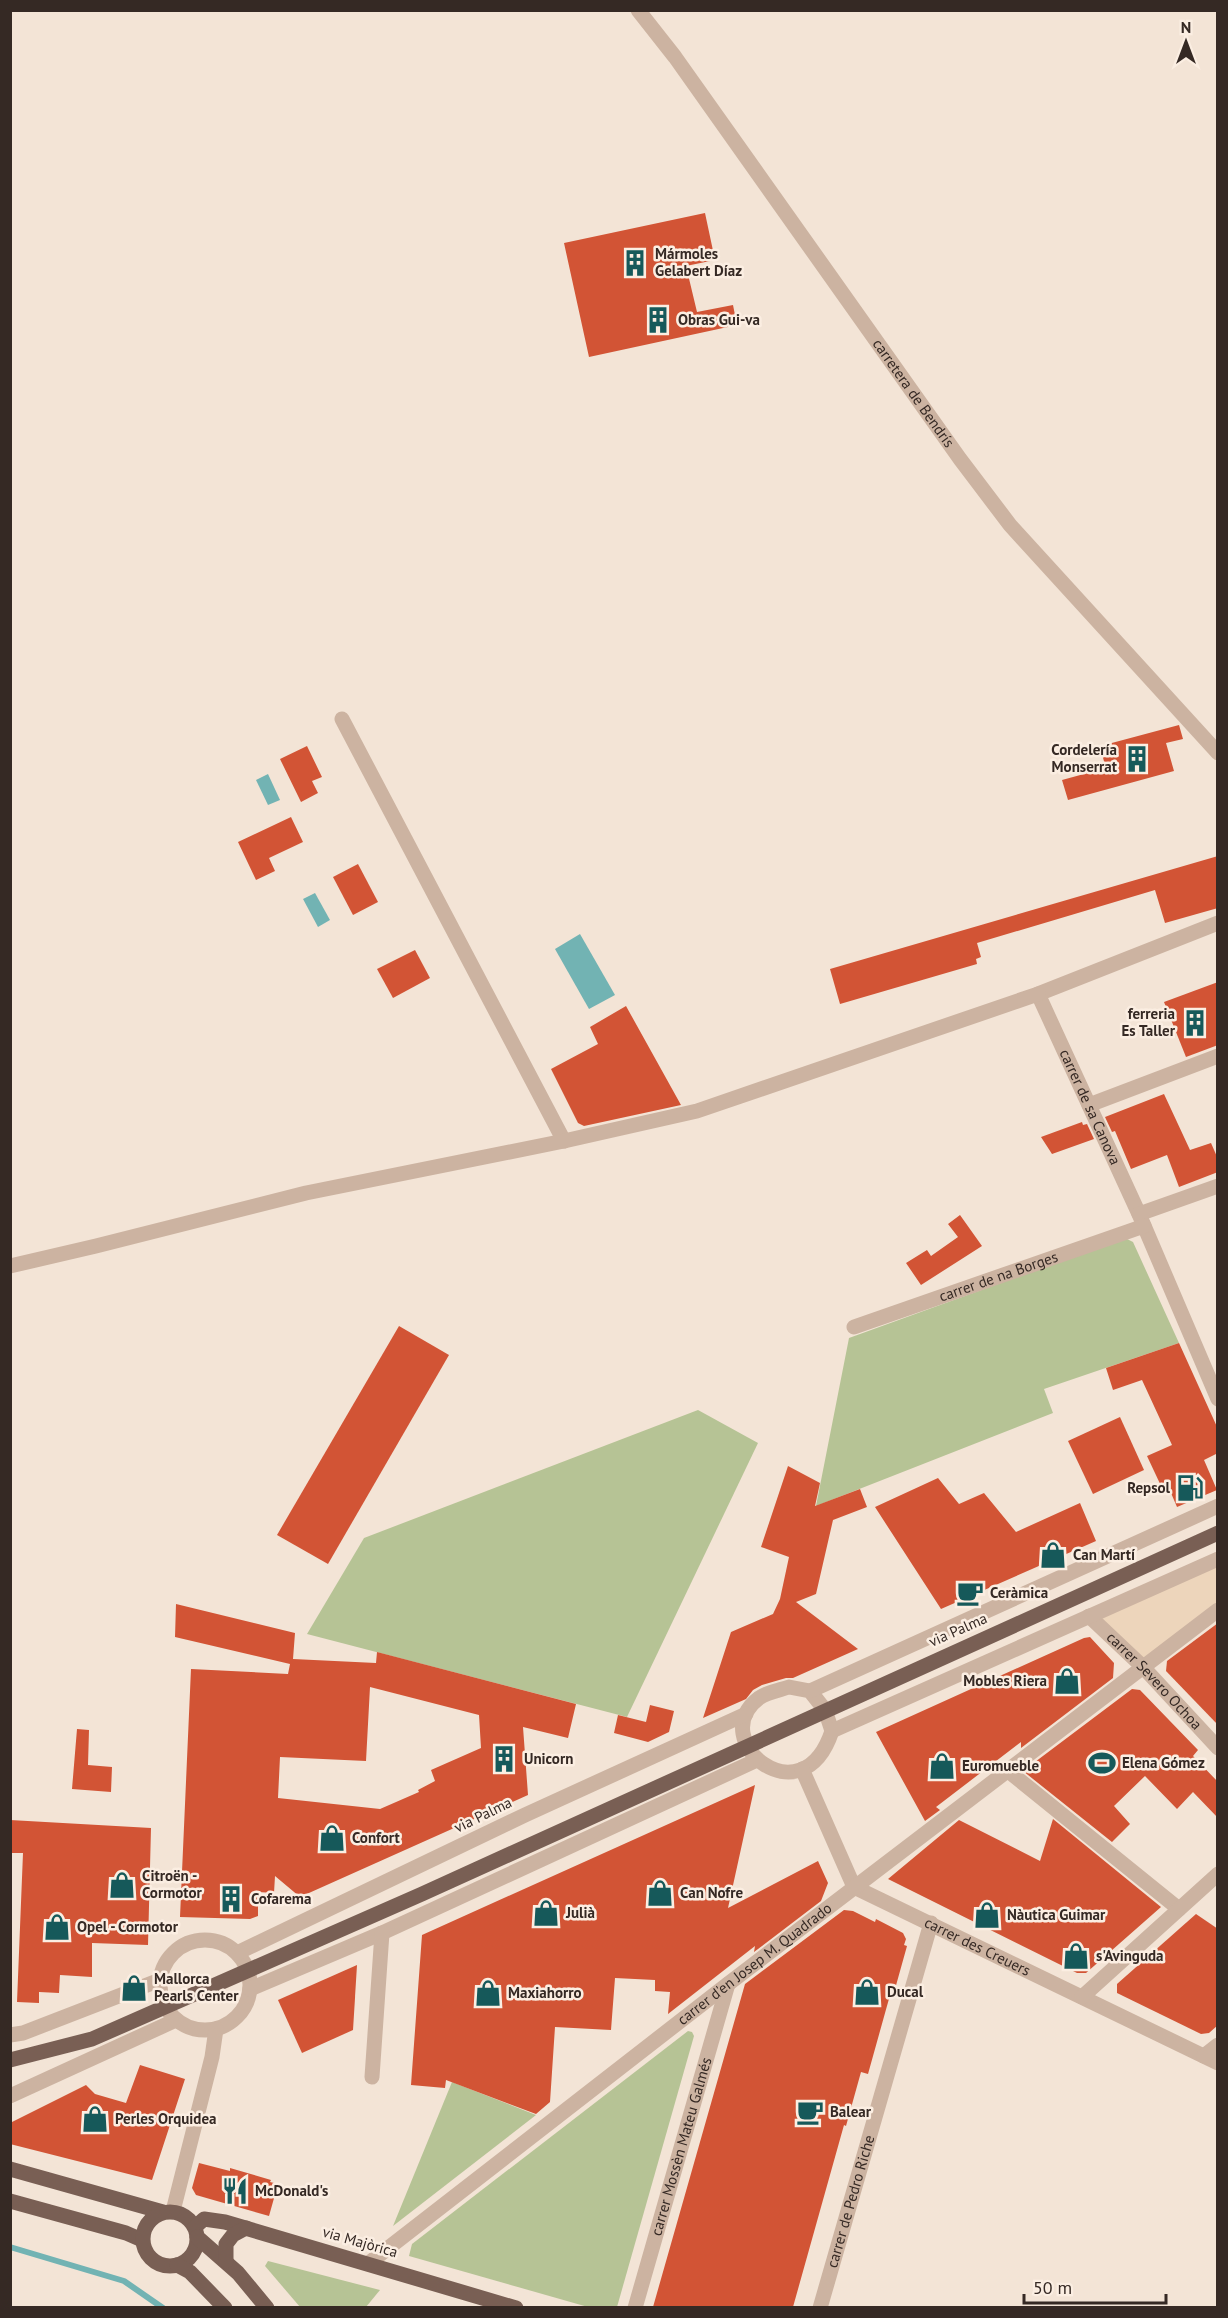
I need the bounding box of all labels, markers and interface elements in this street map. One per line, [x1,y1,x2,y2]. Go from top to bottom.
north arrow [1156,12,1216,72]
text: N [1181,17,1191,37]
place label: Mármoles Gelabert Díaz [655,244,742,280]
building icon: Mármoles Gelabert Díaz [620,248,650,278]
building icon: Obras Gui-va [643,305,673,335]
place label: Obras Gui-va [678,310,760,329]
street label: carretera de Bendrís [869,335,959,451]
place label: Cordelería Monserrat [1051,740,1118,776]
building icon: Cordelería Monserrat [1122,744,1152,774]
place label: ferreria Es Taller [1121,1004,1176,1040]
building icon: ferreria Es Taller [1180,1008,1210,1038]
street label: carrer de sa Canova [1056,1046,1125,1168]
street label: carrer de na Borges [936,1247,1060,1306]
fuel station icon: Repsol [1175,1473,1205,1503]
place label: Repsol [1127,1478,1171,1497]
shop icon: Can Martí [1038,1540,1068,1570]
place label: Can Martí [1073,1545,1135,1564]
cafe icon: Ceràmica [955,1578,985,1608]
place label: Ceràmica [990,1583,1048,1602]
street label: via Palma [926,1608,990,1651]
street label: carrer Severo Ochoa [1103,1628,1206,1733]
shop icon: Mobles Riera [1052,1666,1082,1696]
place label: Mobles Riera [963,1671,1047,1690]
building icon: Unicorn [489,1744,519,1774]
sports icon: Elena Gómez [1087,1748,1117,1778]
place label: Unicorn [524,1749,573,1768]
shop icon: Euromueble [927,1751,957,1781]
place label: Elena Gómez [1122,1753,1205,1772]
place label: Euromueble [962,1756,1039,1775]
street label: via Palma [451,1792,515,1837]
shop icon: Confort [317,1823,347,1853]
place label: Confort [352,1828,401,1847]
place label: Citroën - Cormotor [142,1866,203,1902]
shop icon: Citroën - Cormotor [107,1870,137,1900]
shop icon: Can Nofre [645,1878,675,1908]
place label: Can Nofre [680,1883,743,1902]
building icon: Cofarema [216,1884,246,1914]
place label: Cofarema [251,1889,311,1908]
shop icon: Julià [531,1898,561,1928]
street label: carrer d'en Josep M. Quadrado [673,1898,835,2029]
shop icon: Nàutica Guimar [972,1900,1002,1930]
place label: Julià [565,1903,595,1922]
place label: Nàutica Guimar [1007,1905,1106,1924]
shop icon: Opel - Cormotor [42,1912,72,1942]
street label: carrer des Creuers [922,1913,1034,1980]
place label: Opel - Cormotor [77,1917,179,1936]
shop icon: s'Avinguda [1061,1941,1091,1971]
place label: s'Avinguda [1096,1946,1163,1965]
place label: Mallorca Pearls Center [154,1969,239,2005]
shop icon: Mallorca Pearls Center [119,1973,149,2003]
shop icon: Ducal [852,1977,882,2007]
shop icon: Maxiahorro [473,1978,503,2008]
place label: Ducal [887,1982,924,2001]
place label: Maxiahorro [508,1983,582,2002]
street label: carrer Mossèn Mateu Galmés [646,2055,715,2238]
cafe icon: Balear [795,2097,825,2127]
place label: Balear [830,2102,872,2121]
shop icon: Perles Orquidea [80,2104,110,2134]
place label: Perles Orquidea [115,2109,217,2128]
street label: carrer de Pedro Riche [822,2133,878,2270]
restaurant icon: McDonald's [220,2176,250,2206]
place label: McDonald's [255,2181,328,2200]
street label: via Majòrica [320,2222,400,2261]
scale bar [1024,2267,1166,2305]
text: 50 m [1033,2276,1072,2299]

